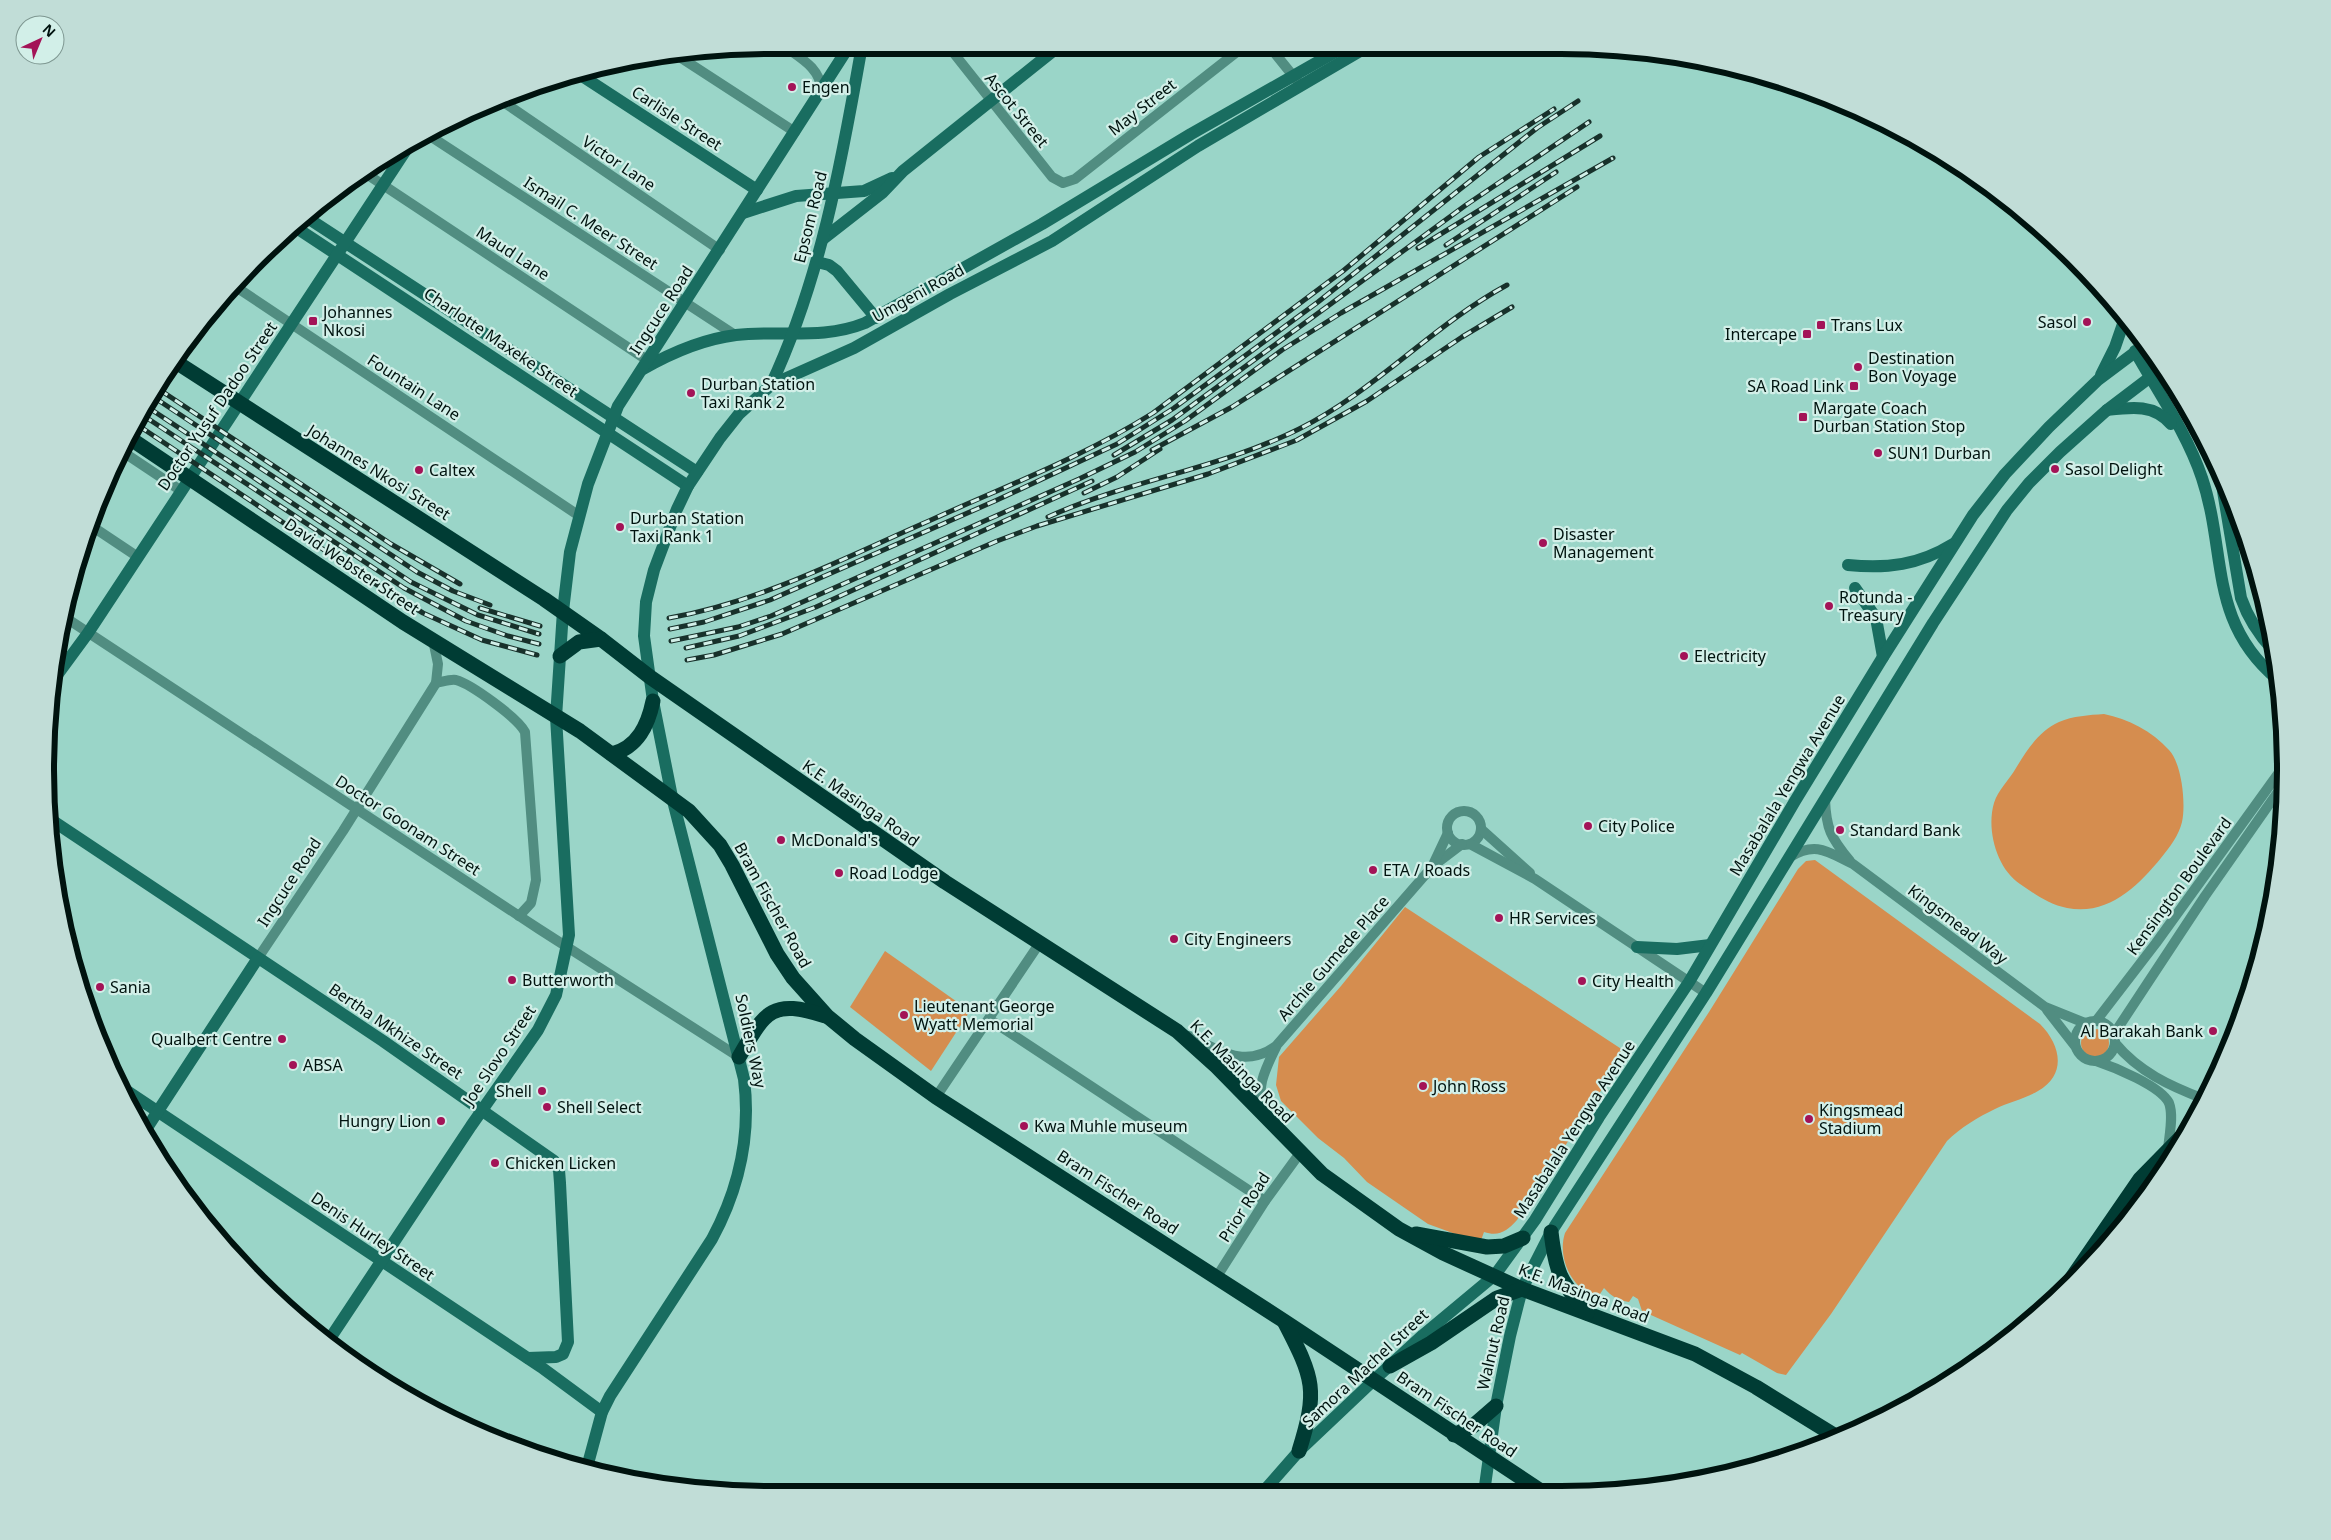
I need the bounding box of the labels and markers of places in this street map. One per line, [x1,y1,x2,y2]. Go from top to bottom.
place label: Engen [802,76,850,98]
marker: Engen [786,81,798,93]
place label: Johannes Nkosi [321,301,392,341]
place label: Sasol [2038,311,2077,333]
place label: Trans Lux [1831,314,1903,336]
marker: Johannes Nkosi [307,315,319,327]
marker: Sasol [2081,316,2093,328]
marker: Trans Lux [1815,319,1827,331]
place label: Intercape [1725,323,1797,345]
marker: Intercape [1801,328,1813,340]
place label: Destination Bon Voyage [1868,347,1957,387]
marker: Destination Bon Voyage [1852,361,1864,373]
place label: Durban Station Taxi Rank 2 [701,373,815,413]
place label: SA Road Link [1747,375,1844,397]
marker: SA Road Link [1848,380,1860,392]
marker: Durban Station Taxi Rank 2 [685,387,697,399]
place label: Margate Coach Durban Station Stop [1813,397,1965,437]
marker: Margate Coach Durban Station Stop [1797,411,1809,423]
place label: SUN1 Durban [1888,442,1991,464]
marker: SUN1 Durban [1872,447,1884,459]
place label: Sasol Delight [2065,458,2163,480]
place label: Caltex [429,459,476,481]
marker: Sasol Delight [2049,463,2061,475]
marker: Caltex [413,464,425,476]
place label: Durban Station Taxi Rank 1 [630,507,744,547]
marker: Durban Station Taxi Rank 1 [614,521,626,533]
place label: Disaster Management [1553,523,1654,563]
marker: Disaster Management [1537,537,1549,549]
place label: Rotunda - Treasury [1839,586,1912,626]
marker: Rotunda - Treasury [1823,600,1835,612]
place label: Electricity [1694,645,1767,667]
marker: Electricity [1678,650,1690,662]
place label: City Police [1598,815,1675,837]
place label: Standard Bank [1850,819,1961,841]
marker: City Police [1582,820,1594,832]
marker: Standard Bank [1834,824,1846,836]
place label: McDonald's [791,829,878,851]
marker: McDonald's [775,834,787,846]
place label: ETA / Roads [1383,859,1470,881]
place label: Road Lodge [849,862,938,884]
marker: ETA / Roads [1367,864,1379,876]
marker: Road Lodge [833,867,845,879]
place label: HR Services [1509,907,1596,929]
marker: HR Services [1493,912,1505,924]
place label: City Engineers [1184,928,1291,950]
marker: City Engineers [1168,933,1180,945]
place label: Butterworth [522,969,614,991]
place label: City Health [1592,970,1674,992]
marker: Butterworth [506,974,518,986]
marker: City Health [1576,975,1588,987]
place label: Sania [110,976,151,998]
marker: Sania [94,981,106,993]
place label: Lieutenant George Wyatt Memorial [914,995,1055,1035]
marker: Lieutenant George Wyatt Memorial [898,1009,910,1021]
place label: Al Barakah Bank [2080,1020,2203,1042]
marker: Al Barakah Bank [2207,1025,2219,1037]
place label: Qualbert Centre [151,1028,272,1050]
marker: Qualbert Centre [276,1033,288,1045]
place label: ABSA [303,1054,343,1076]
marker: ABSA [287,1059,299,1071]
place label: John Ross [1431,1075,1506,1097]
place label: Shell [496,1080,532,1102]
marker: John Ross [1417,1080,1429,1092]
marker: Shell [536,1085,548,1097]
place label: Shell Select [557,1096,642,1118]
place label: Kingsmead Stadium [1819,1099,1903,1139]
marker: Shell Select [541,1101,553,1113]
place label: Hungry Lion [339,1110,431,1132]
marker: Kingsmead Stadium [1803,1113,1815,1125]
marker: Hungry Lion [435,1115,447,1127]
place label: Kwa Muhle museum [1034,1115,1188,1137]
marker: Kwa Muhle museum [1018,1120,1030,1132]
place label: Chicken Licken [505,1152,616,1174]
marker: Chicken Licken [489,1157,501,1169]

